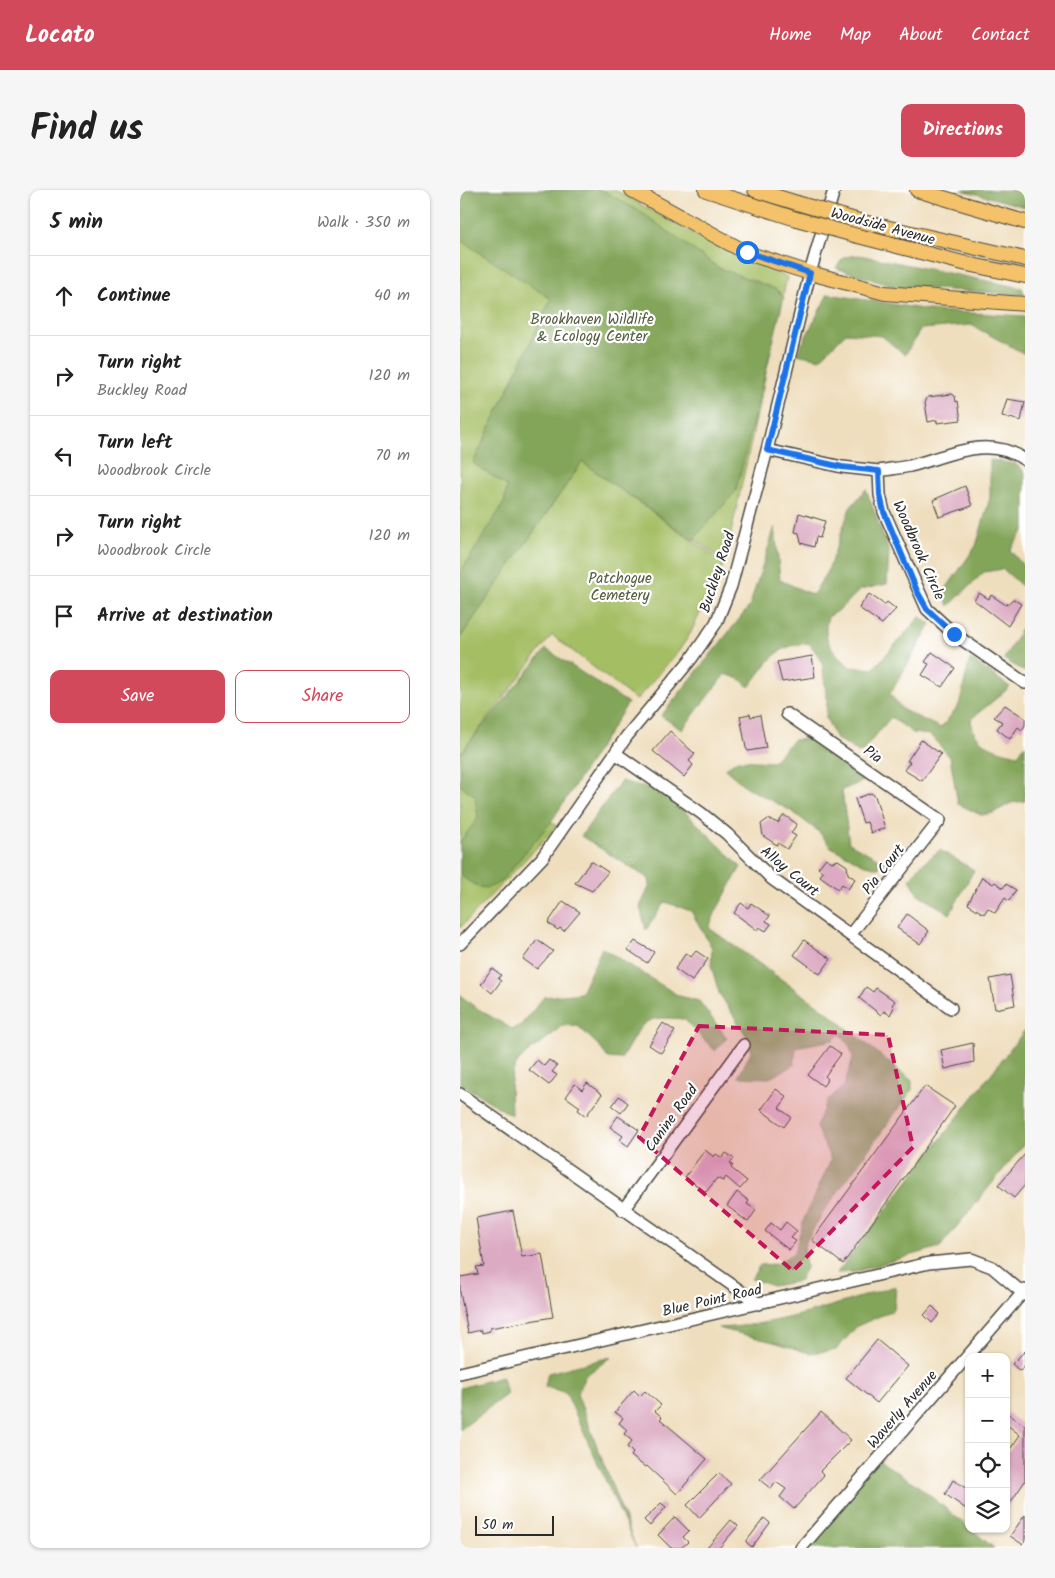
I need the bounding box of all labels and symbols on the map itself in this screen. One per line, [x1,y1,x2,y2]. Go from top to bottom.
street label: Woodside Avenue [828,202,938,252]
route start [736,241,759,264]
park label: Brookhaven Wildlife & Ecology Center [530,308,654,349]
street label: Woodbrook Circle [885,497,951,604]
street label: Buckley Road [694,528,743,616]
park label: Patchogue Cemetery [588,567,652,608]
route end [943,623,966,646]
street label: Pia [858,740,887,770]
street label: Pia Court [856,839,911,900]
street label: Alloy Court [755,840,824,903]
street label: Canine Road [639,1079,705,1157]
street label: Blue Point Road [660,1278,765,1324]
street label: Waverly Avenue [862,1365,944,1454]
scale bar [475,1513,554,1536]

